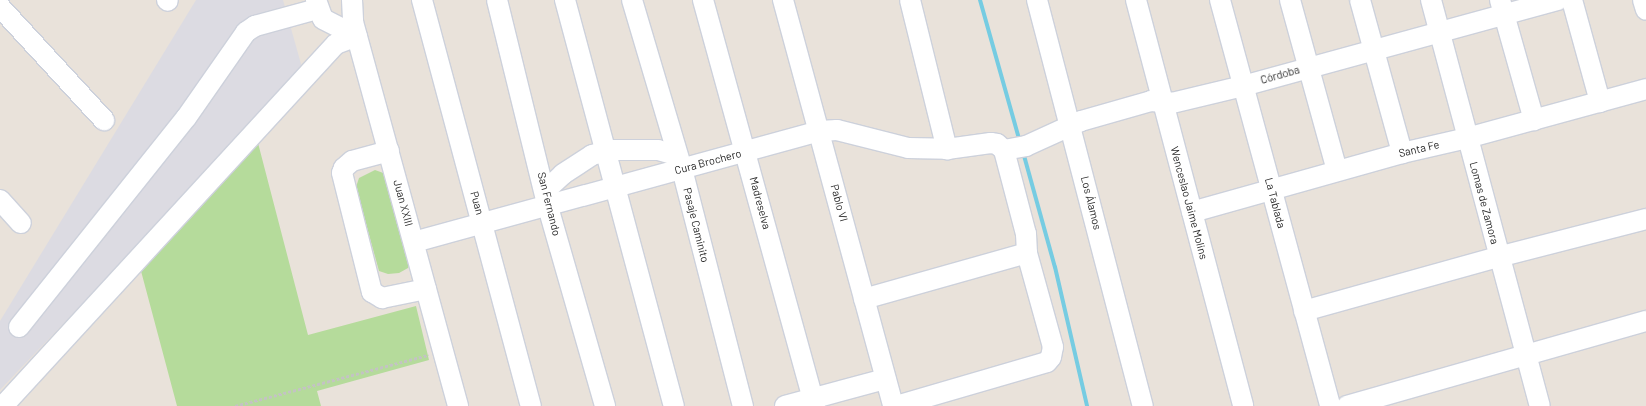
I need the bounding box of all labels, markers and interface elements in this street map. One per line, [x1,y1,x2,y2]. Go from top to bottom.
street label: Córdoba [1259,63,1301,87]
street label: Santa Fe [1397,138,1441,160]
street label: Wenceslao Jaime Molins [1168,145,1210,261]
street label: Cura Brochero [673,147,743,177]
street label: Lomas de Zamora [1467,160,1501,246]
street label: San Fernando [535,171,563,237]
street label: Madreselva [747,175,773,231]
street label: Los Álamos [1078,175,1104,231]
street label: La Tablada [1262,176,1288,230]
street label: Juan XXIII [390,178,416,228]
street label: Pablo VI [828,183,850,223]
street label: Pasaje Caminito [680,186,712,264]
street label: Puan [468,190,486,216]

